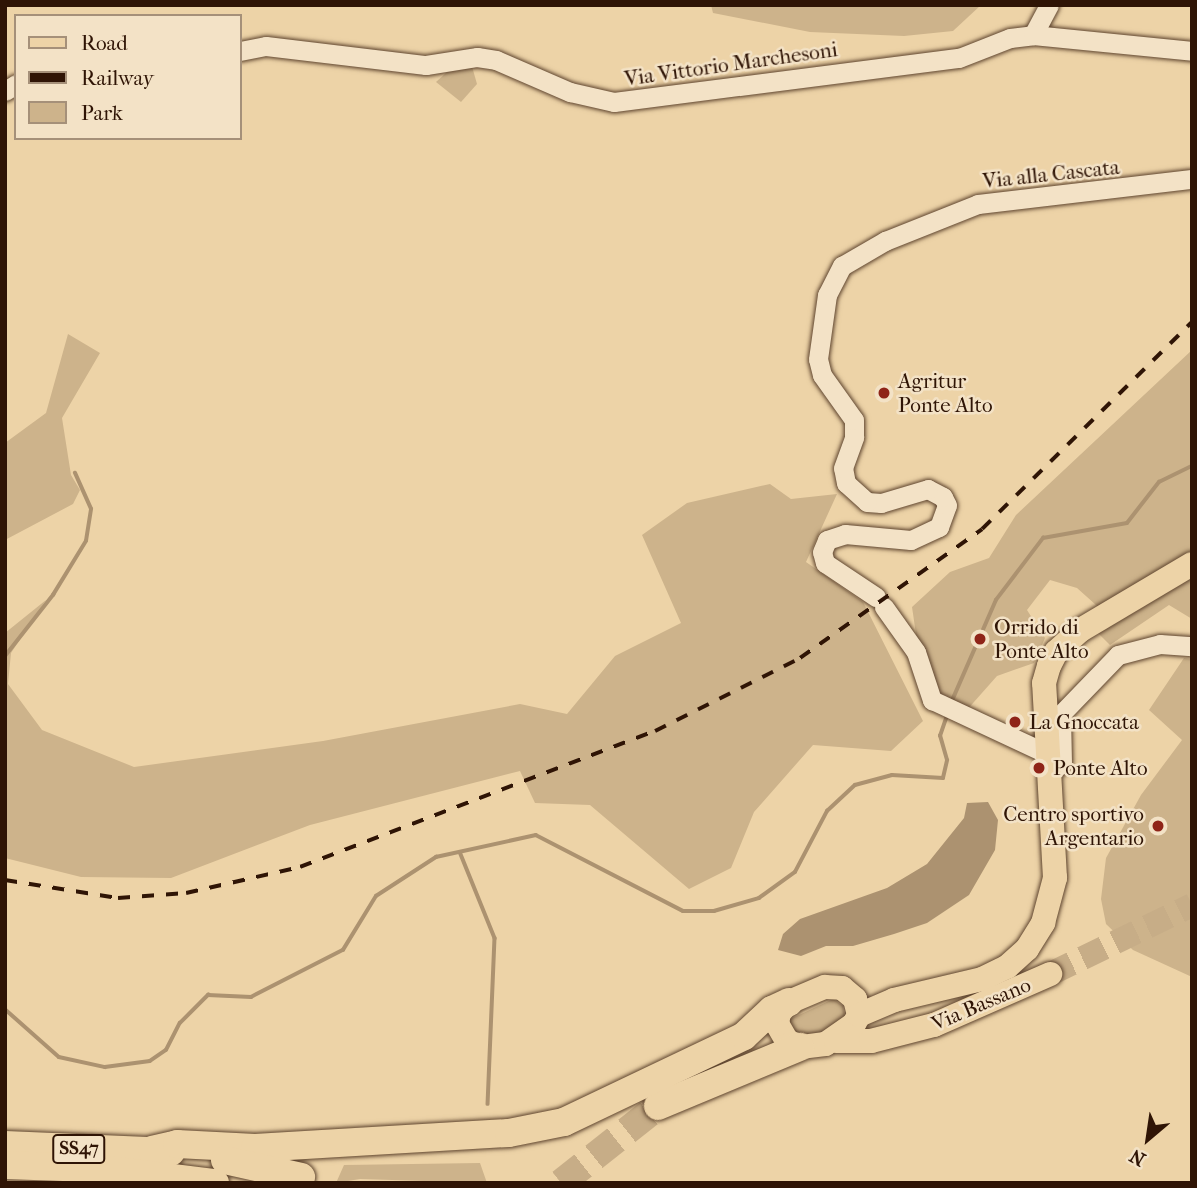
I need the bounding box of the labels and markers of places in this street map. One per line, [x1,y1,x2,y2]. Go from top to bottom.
place label: Agritur Ponte Alto [898,368,993,418]
marker: Agritur Ponte Alto [876,385,892,401]
place label: Orrido di Ponte Alto [994,614,1089,664]
marker: Orrido di Ponte Alto [972,631,988,647]
place label: La Gnoccata [1029,709,1139,735]
marker: La Gnoccata [1007,714,1023,730]
place label: Ponte Alto [1053,755,1148,781]
marker: Ponte Alto [1031,760,1047,776]
place label: Centro sportivo Argentario [1003,801,1144,851]
marker: Centro sportivo Argentario [1150,818,1166,834]

